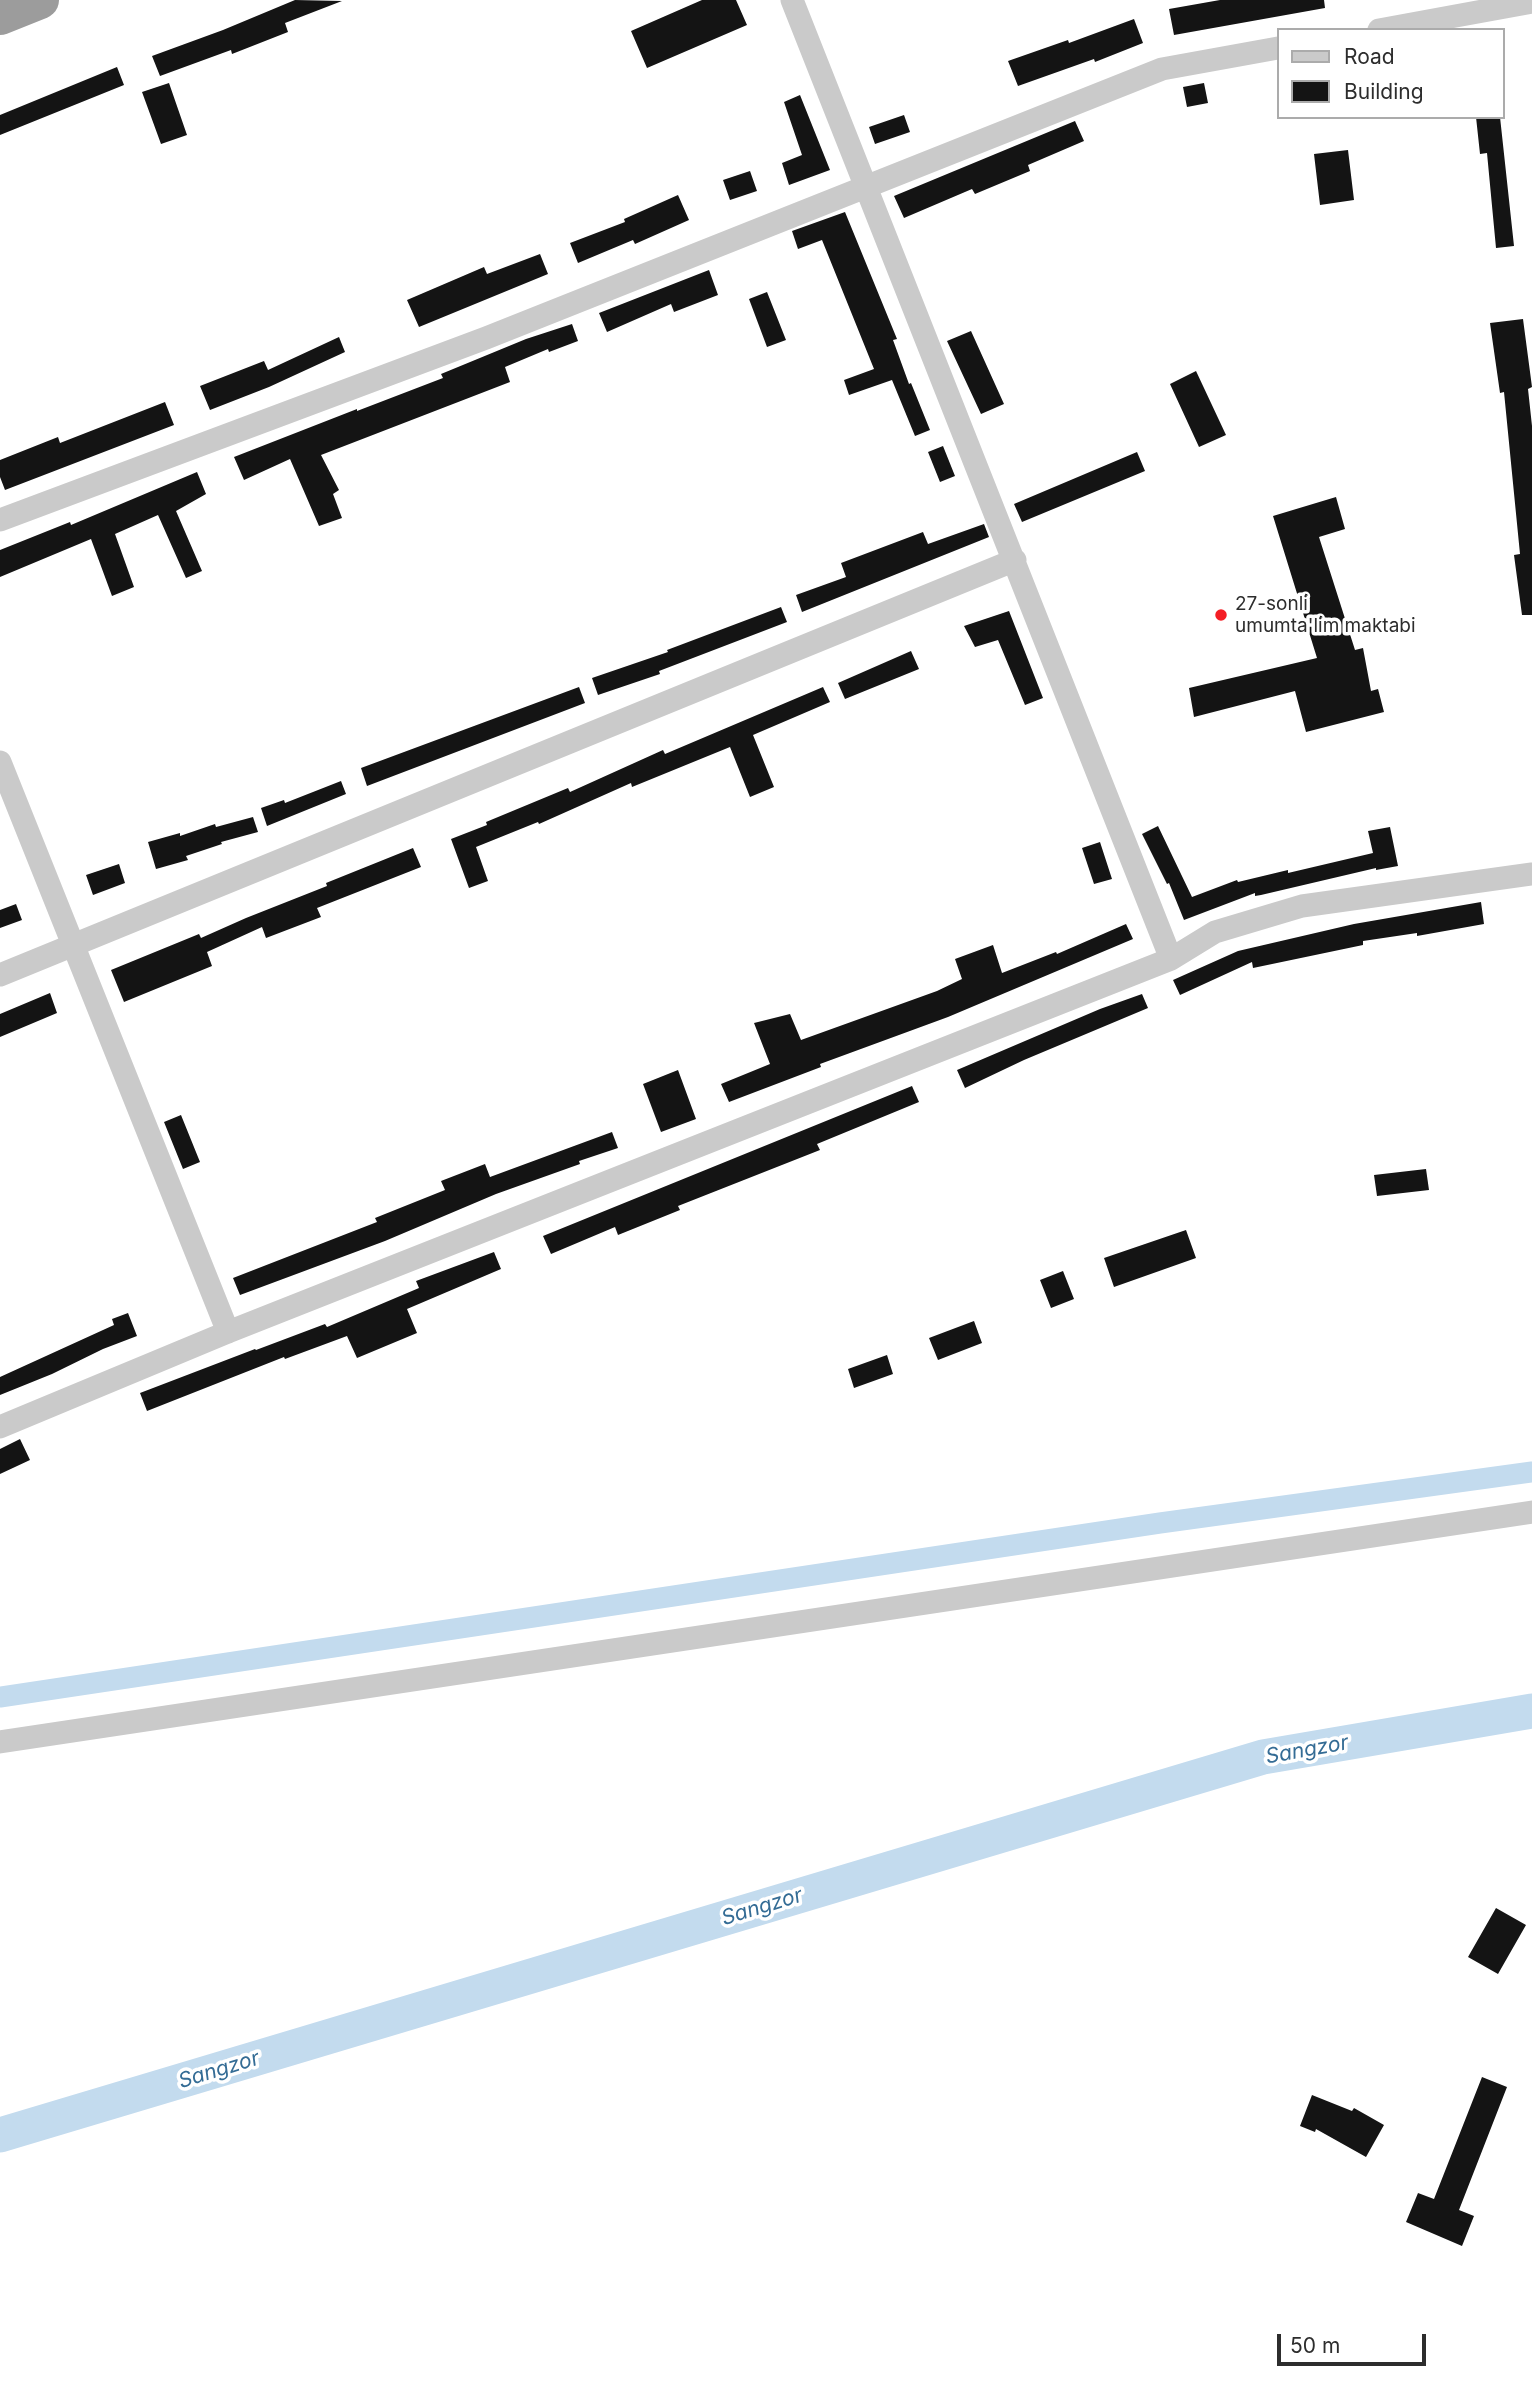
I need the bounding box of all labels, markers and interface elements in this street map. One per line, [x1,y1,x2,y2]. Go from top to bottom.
legend [1276,28,1504,119]
text: Road [1344,44,1395,69]
text: Building [1344,79,1424,104]
place label: 27-sonli umumta'lim maktabi [1235,593,1416,637]
marker: 27-sonli umumta'lim maktabi [1213,607,1229,623]
water label: Sangzor [1264,1730,1350,1770]
water label: Sangzor [718,1883,806,1931]
water label: Sangzor [175,2046,263,2094]
scale bar [1280,2320,1429,2364]
text: 50 m [1290,2333,1340,2358]

